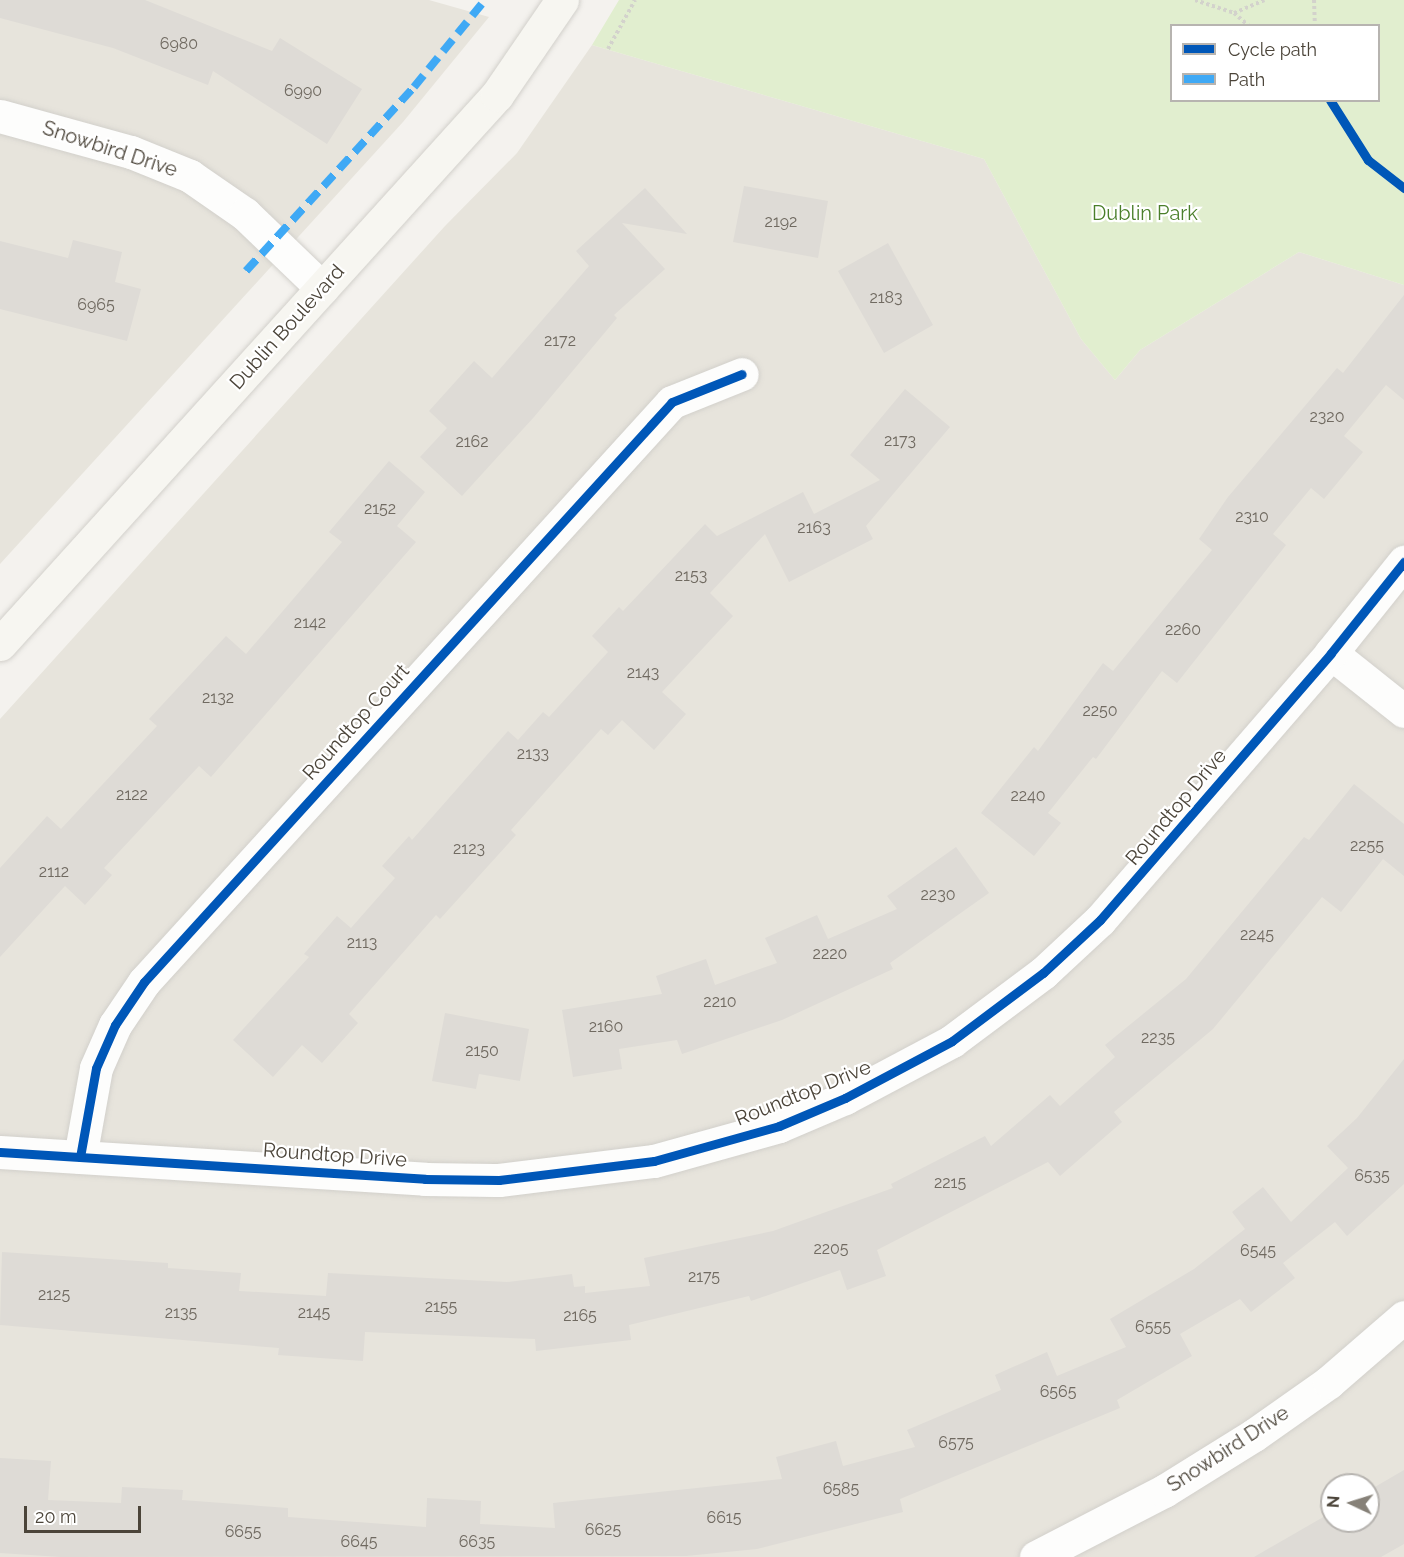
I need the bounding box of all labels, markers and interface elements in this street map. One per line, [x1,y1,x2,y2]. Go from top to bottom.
legend [1170,24,1380,102]
house number: 6980 [160,34,198,54]
text: Cycle path [1228,39,1317,60]
text: Path [1228,69,1265,90]
house number: 6990 [284,81,322,101]
street label: Snowbird Drive [40,116,180,182]
park label: Dublin Park [1092,201,1198,225]
house number: 2192 [765,212,797,232]
street label: Dublin Boulevard [225,260,349,394]
house number: 2183 [869,288,903,308]
house number: 6965 [77,295,115,315]
house number: 2172 [544,331,576,351]
house number: 2320 [1309,407,1345,427]
house number: 2173 [884,431,916,451]
house number: 2162 [455,432,489,452]
house number: 2152 [364,499,396,519]
house number: 2310 [1235,507,1269,527]
house number: 2163 [797,518,831,538]
house number: 2153 [675,566,707,586]
house number: 2142 [294,613,326,633]
house number: 2260 [1165,620,1201,640]
street label: Roundtop Court [298,659,414,785]
house number: 2143 [627,663,659,683]
house number: 2132 [202,688,234,708]
house number: 2250 [1082,701,1118,721]
house number: 2133 [517,744,549,764]
street label: Roundtop Drive [1120,744,1232,870]
house number: 2122 [116,785,148,805]
house number: 2240 [1010,786,1046,806]
house number: 2255 [1350,836,1384,856]
house number: 2123 [453,839,485,859]
house number: 2112 [39,862,69,882]
house number: 2230 [920,885,956,905]
house number: 2245 [1240,925,1274,945]
house number: 2113 [347,933,377,953]
house number: 2220 [813,944,847,964]
house number: 2210 [703,992,737,1012]
house number: 2160 [589,1017,623,1037]
house number: 2235 [1141,1028,1175,1048]
house number: 2150 [465,1041,499,1061]
street label: Roundtop Drive [732,1055,874,1131]
street label: Roundtop Drive [262,1138,408,1172]
house number: 6535 [1354,1166,1390,1186]
house number: 2215 [934,1173,966,1193]
house number: 2205 [813,1239,849,1259]
house number: 6545 [1240,1241,1276,1261]
house number: 2175 [688,1267,720,1287]
house number: 2125 [38,1285,70,1305]
house number: 2155 [425,1297,457,1317]
house number: 2135 [165,1303,197,1323]
house number: 2145 [298,1303,330,1323]
house number: 2165 [563,1306,597,1326]
house number: 6555 [1135,1317,1171,1337]
house number: 6565 [1040,1382,1076,1402]
street label: Snowbird Drive [1163,1401,1293,1497]
house number: 6575 [938,1433,974,1453]
north arrow [1320,1473,1380,1533]
house number: 6585 [823,1479,859,1499]
scale bar [27,1494,144,1532]
text: N [1324,1495,1343,1509]
text: 20 m [35,1506,77,1527]
house number: 6615 [707,1508,741,1528]
house number: 6625 [585,1520,621,1540]
house number: 6655 [225,1522,261,1542]
house number: 6645 [341,1532,377,1552]
house number: 6635 [459,1532,495,1552]

